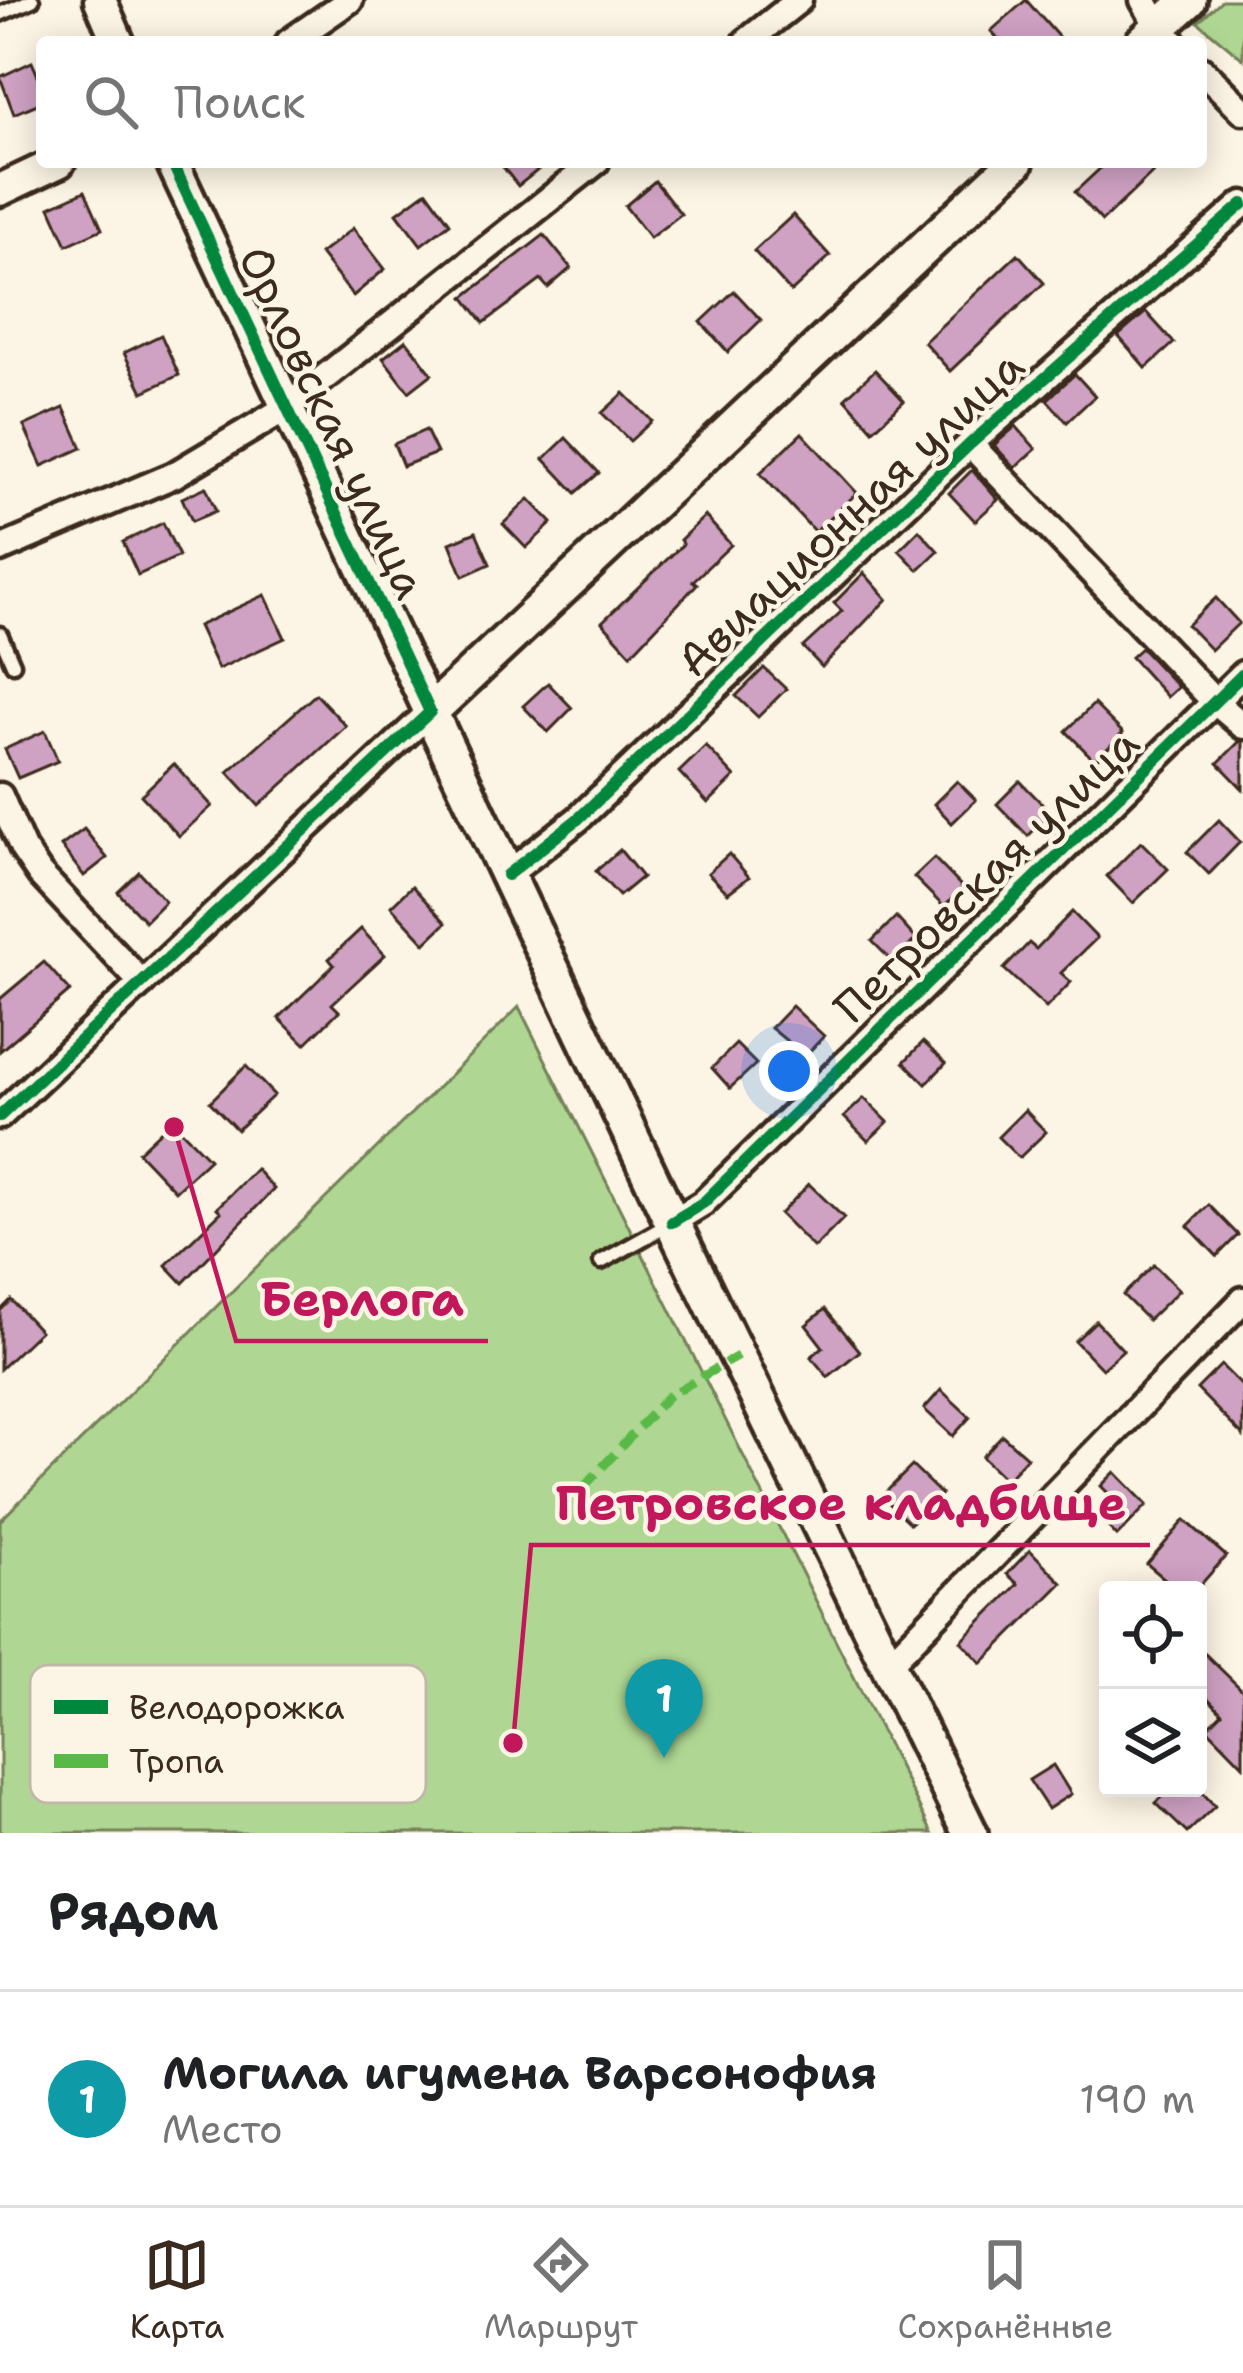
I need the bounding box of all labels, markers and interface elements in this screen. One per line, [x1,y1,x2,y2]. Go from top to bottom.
search box [36,36,1207,168]
icon: search [78,69,144,135]
text: Поиск [174,72,305,132]
street label: Орловская улица [225,236,441,608]
street label: Авиационная улица [664,336,1036,690]
street label: Петровская улица [820,714,1152,1036]
your location [759,1041,819,1101]
callout: Берлога [236,1257,488,1341]
text: Берлога [260,1267,464,1331]
callout: Петровское кладбище [531,1461,1150,1545]
text: Петровское кладбище [556,1471,1127,1535]
map controls [1099,1581,1207,1797]
button: locate [1099,1581,1207,1689]
pin: 1 [625,1659,703,1758]
legend [30,1665,426,1803]
text: Велодорожка [129,1685,344,1730]
button: layers [1099,1689,1207,1797]
text: Тропа [129,1739,224,1784]
text: Рядом [48,1877,219,1945]
text: Могила игумена Варсонофия [162,2043,877,2103]
text: 1 [78,2073,96,2125]
text: 190 m [1079,2073,1195,2125]
text: Место [162,2103,283,2155]
tab: Карта [130,2232,224,2349]
tab: Маршрут [484,2232,638,2349]
tab: Сохранённые [898,2232,1113,2349]

